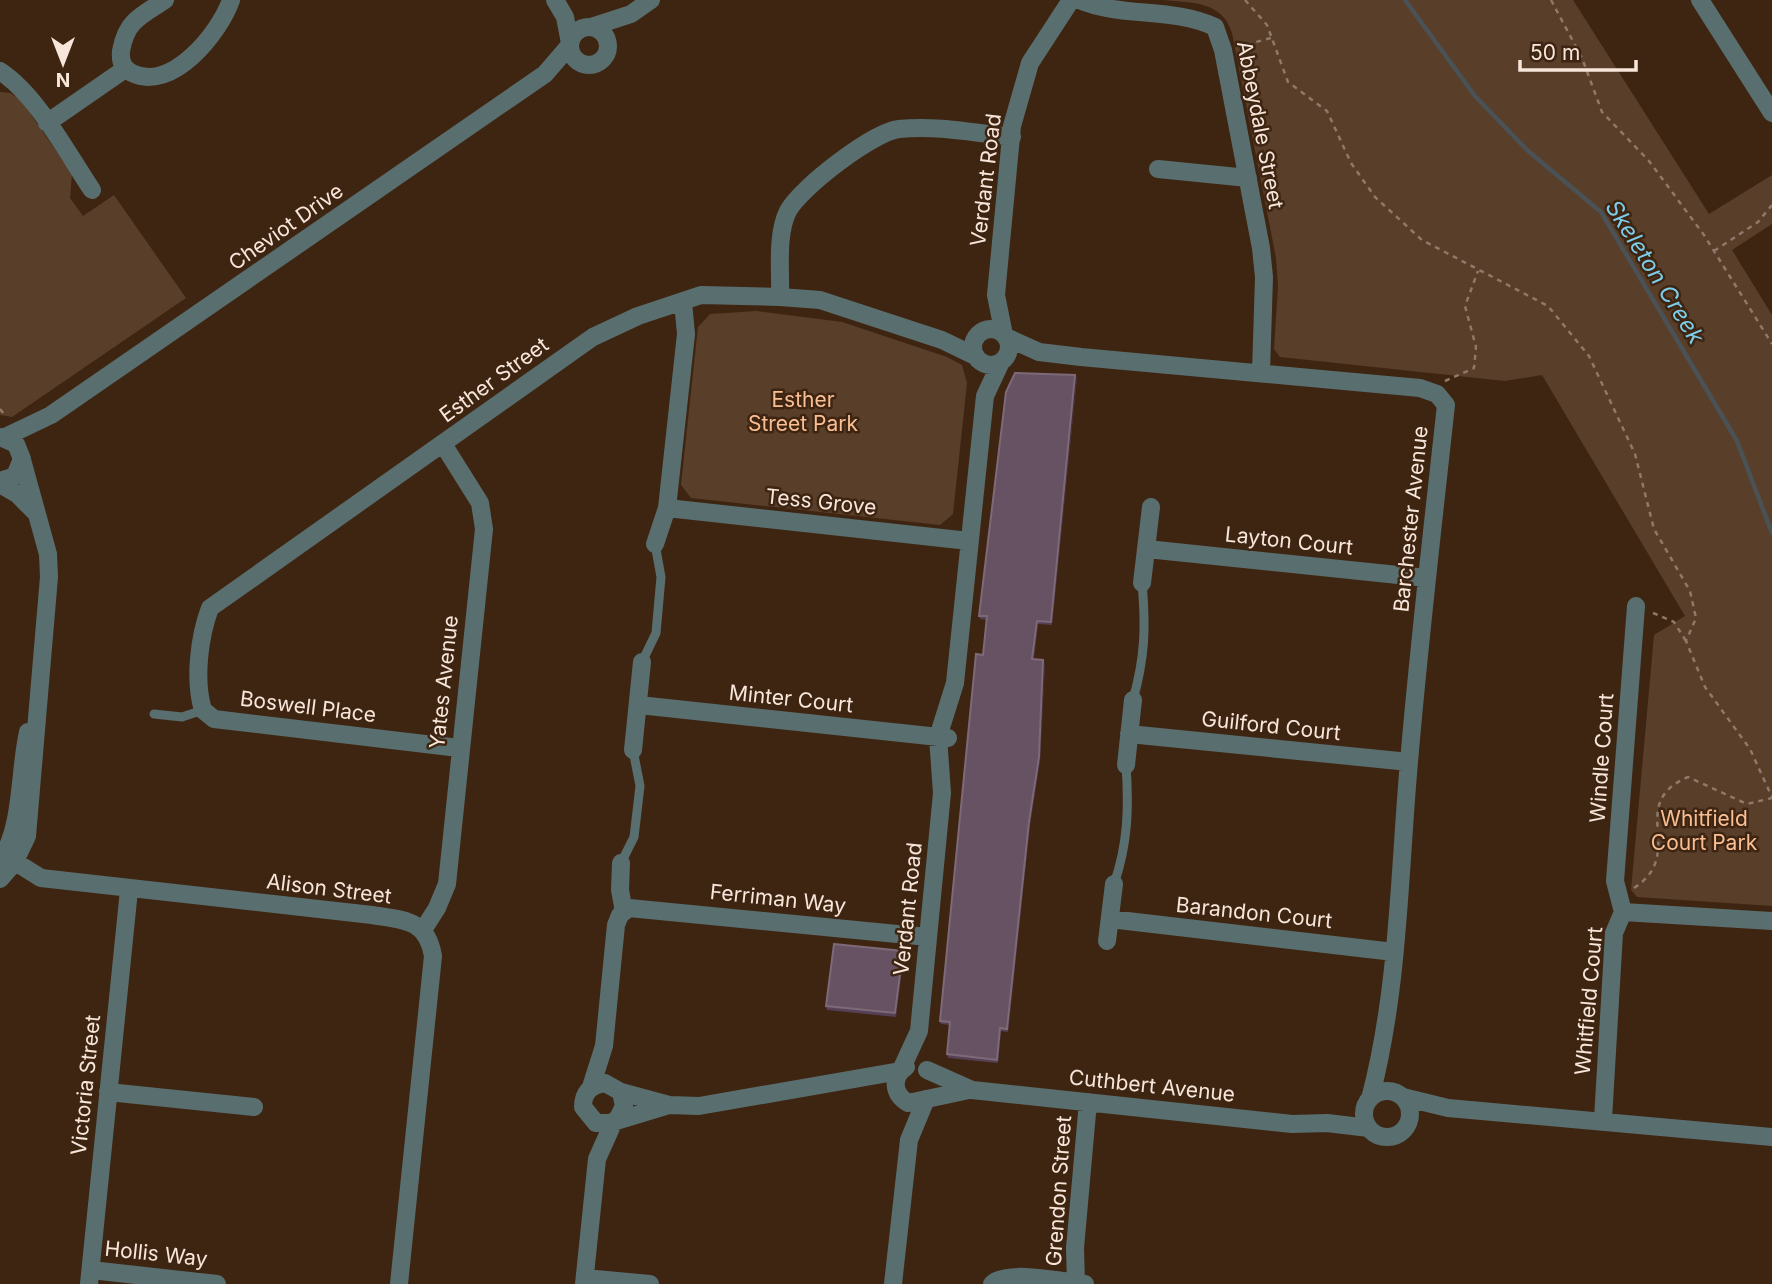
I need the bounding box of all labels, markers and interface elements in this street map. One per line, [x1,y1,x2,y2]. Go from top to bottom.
north arrow [28,28,98,98]
scale bar [1520,28,1636,72]
street label: Abbeydale Street [1232,39,1289,211]
text: 50 m [1530,40,1580,65]
text: N [56,68,70,91]
street label: Verdant Road [965,112,1006,248]
street label: Cheviot Drive [224,178,348,275]
water label: Skeleton Creek [1600,195,1711,349]
street label: Esther Street [434,332,553,427]
park label: Esther Street Park [748,387,859,436]
street label: Barchester Avenue [1388,424,1433,613]
street label: Tess Grove [764,483,878,520]
street label: Layton Court [1224,521,1354,560]
street label: Yates Avenue [424,614,463,750]
street label: Minter Court [728,680,854,717]
street label: Boswell Place [239,686,378,727]
street label: Windle Court [1585,692,1619,824]
street label: Guilford Court [1200,706,1342,745]
park label: Whitfield Court Park [1651,806,1758,855]
street label: Verdant Road [888,841,927,977]
street label: Alison Street [265,868,393,909]
street label: Ferriman Way [709,879,848,918]
street label: Barandon Court [1175,892,1333,933]
street label: Whitfield Court [1570,926,1607,1076]
street label: Victoria Street [66,1013,105,1156]
street label: Cuthbert Avenue [1068,1064,1236,1107]
street label: Grendon Street [1041,1115,1076,1267]
street label: Hollis Way [103,1236,209,1271]

